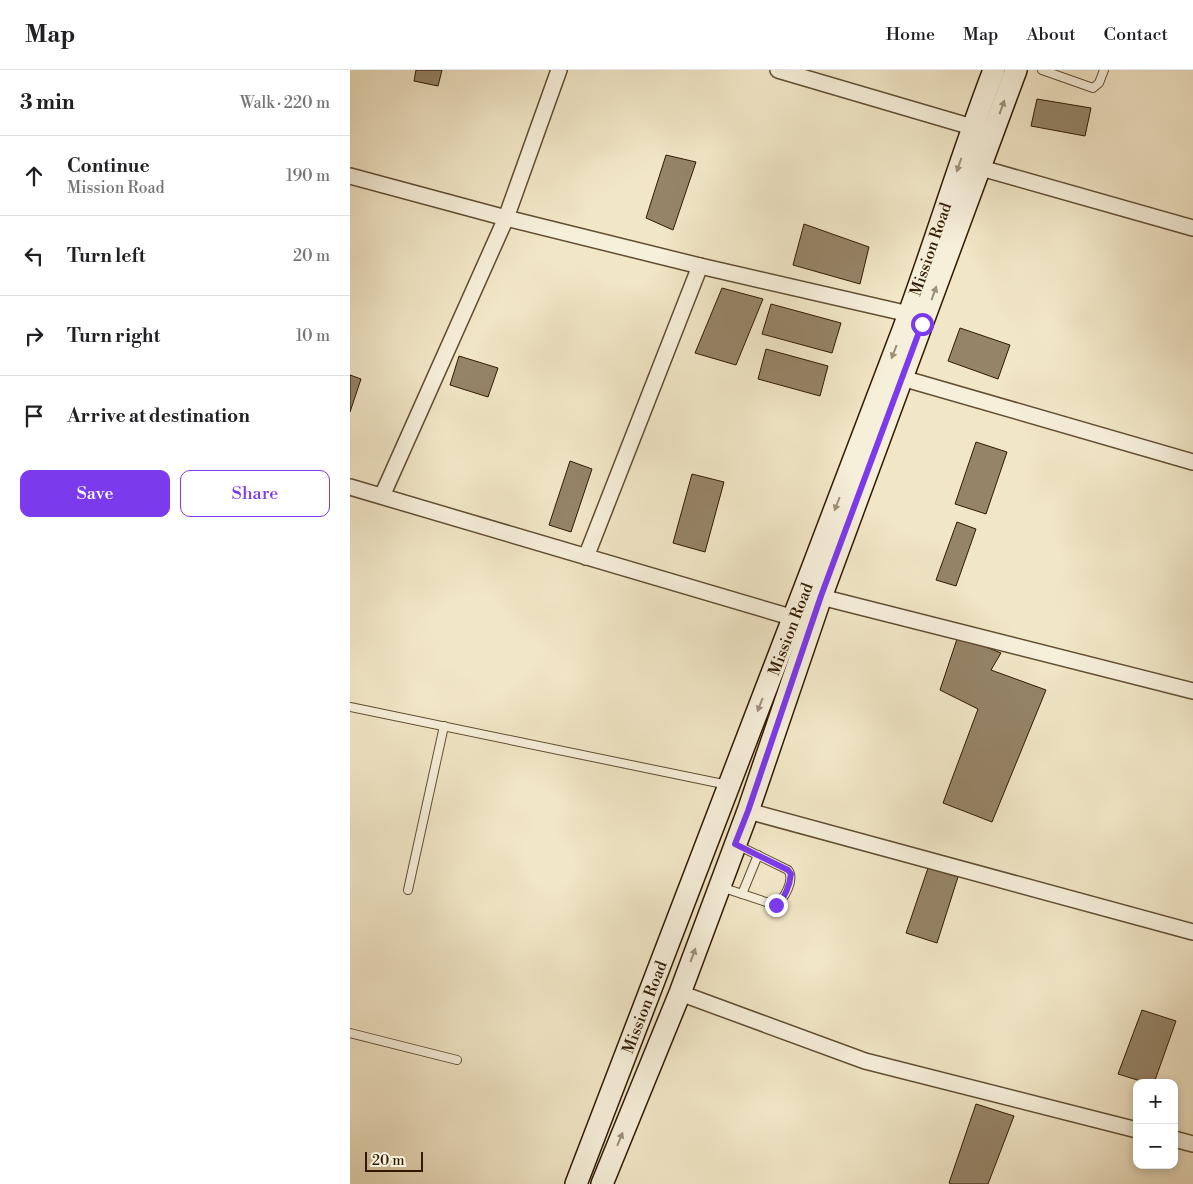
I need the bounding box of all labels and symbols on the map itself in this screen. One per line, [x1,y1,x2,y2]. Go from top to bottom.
one-way arrow [999,100,1006,115]
one-way arrow [955,158,963,173]
street label: Mission Road [906,200,956,299]
one-way arrow [930,285,938,300]
route start [911,313,934,336]
one-way arrow [890,345,898,360]
one-way arrow [833,497,841,512]
street label: Mission Road [764,580,818,679]
one-way arrow [756,697,763,712]
route end [765,894,788,917]
one-way arrow [690,948,697,963]
street label: Mission Road [618,958,672,1057]
one-way arrow [617,1132,625,1146]
scale bar [365,1149,422,1172]

